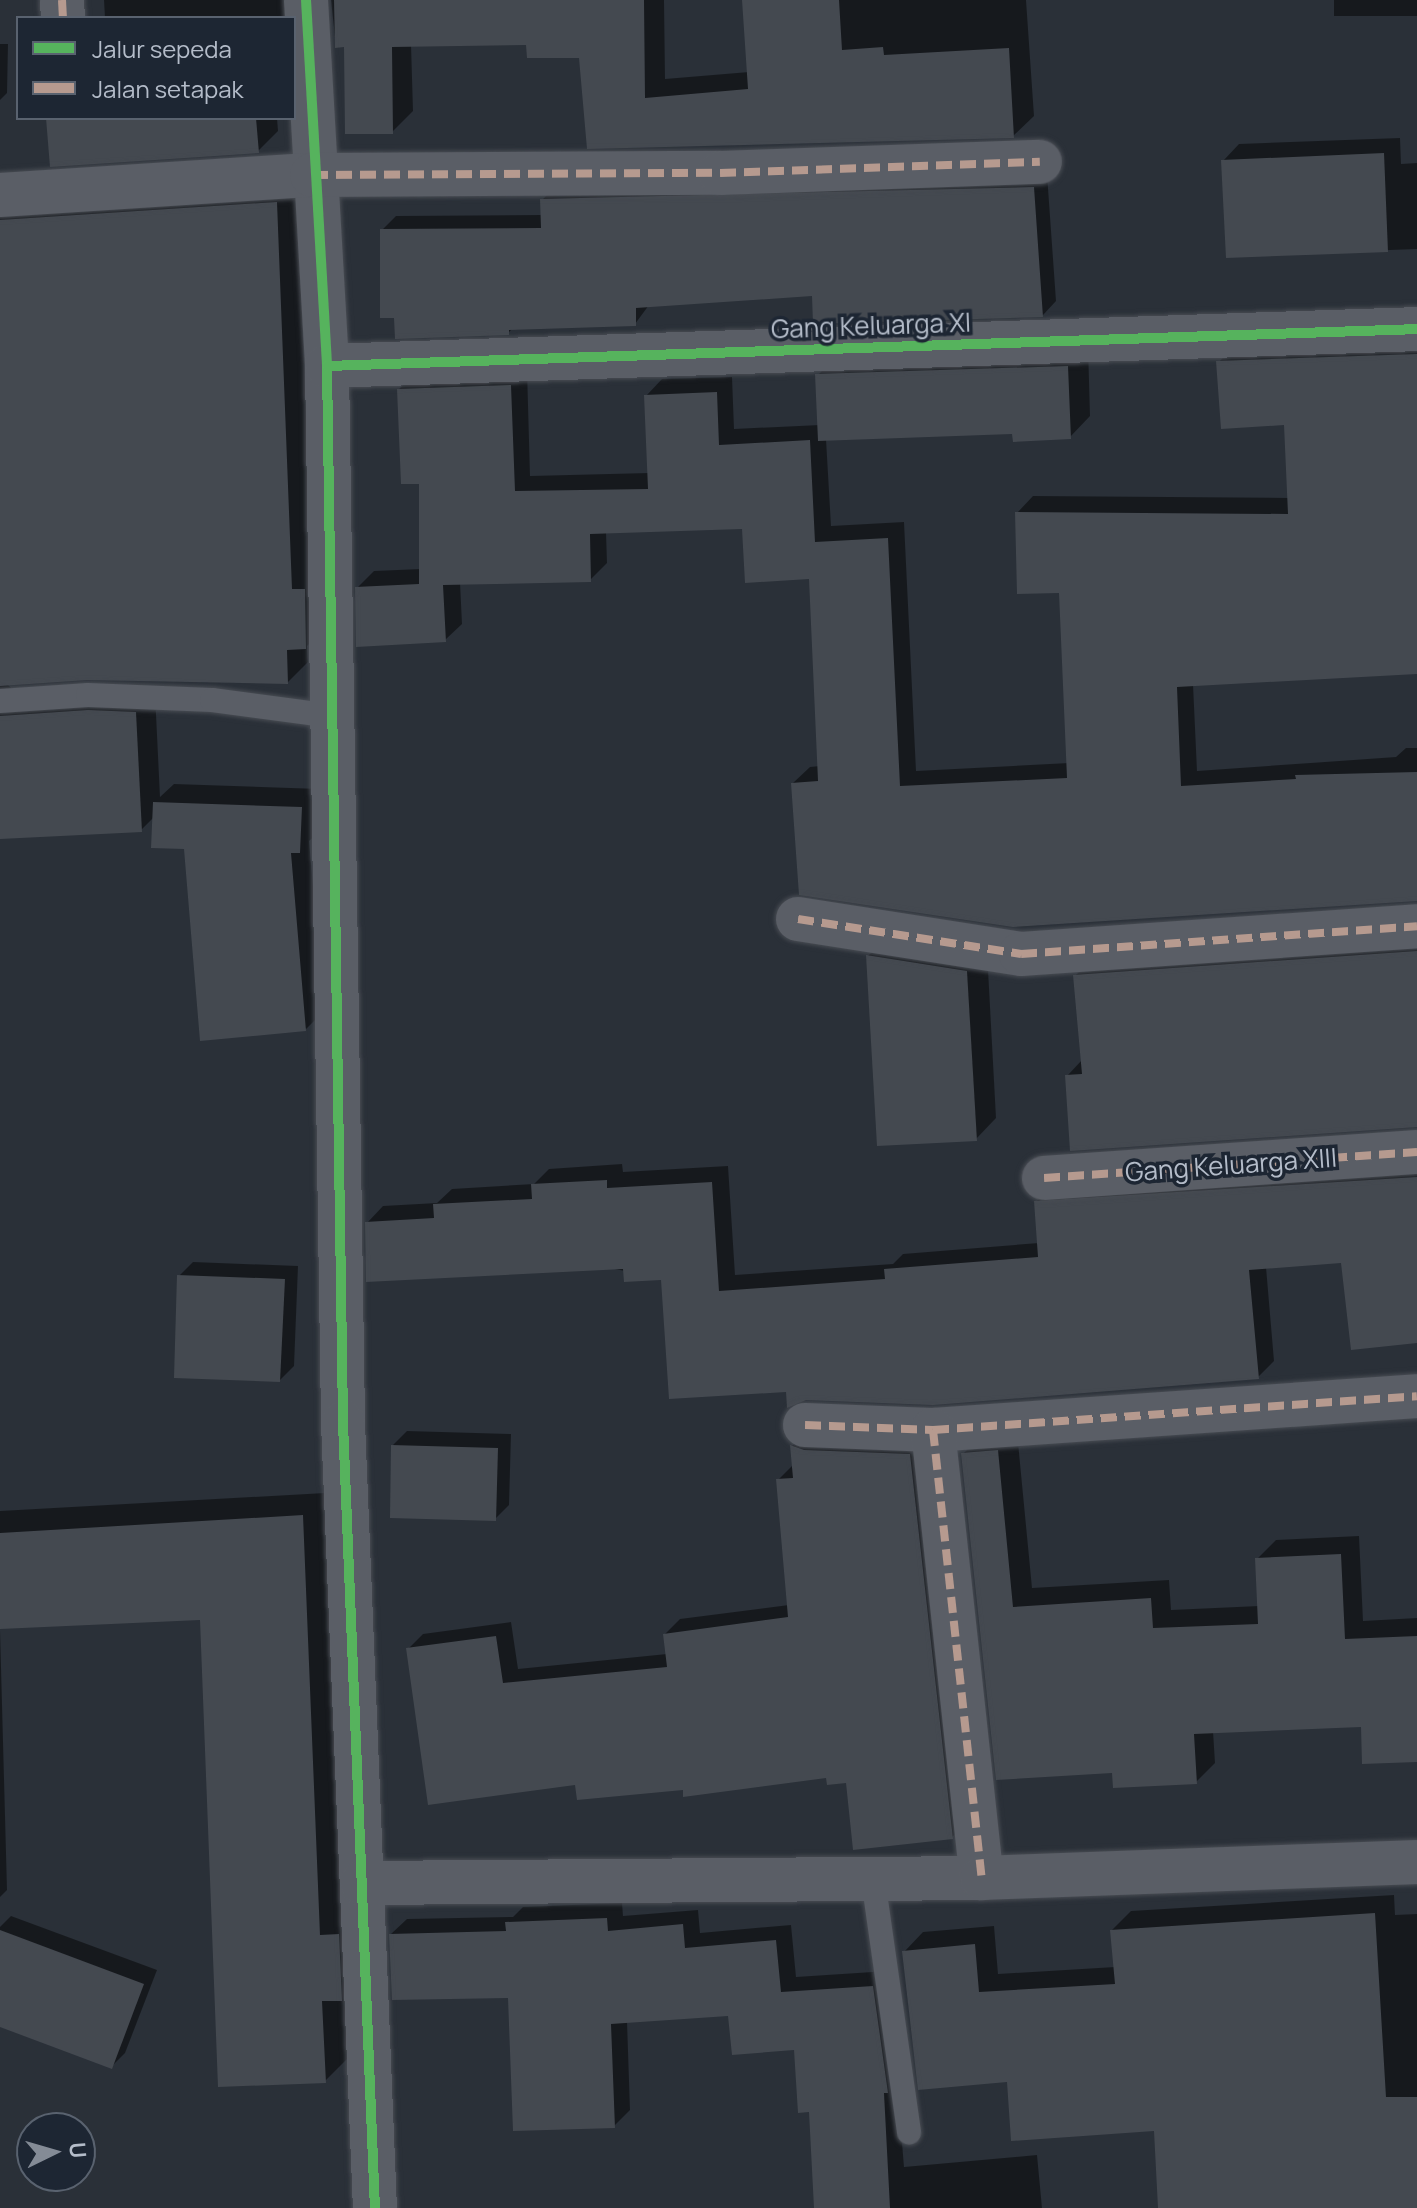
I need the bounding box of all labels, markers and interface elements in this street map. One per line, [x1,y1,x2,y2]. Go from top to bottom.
legend [16,16,296,120]
text: Jalur sepeda [92,32,232,65]
text: Jalan setapak [92,72,243,105]
street label: Gang Keluarga XI [770,307,972,345]
street label: Gang Keluarga XIII [1124,1142,1338,1188]
north arrow [16,2112,96,2192]
text: U [62,2141,94,2159]

